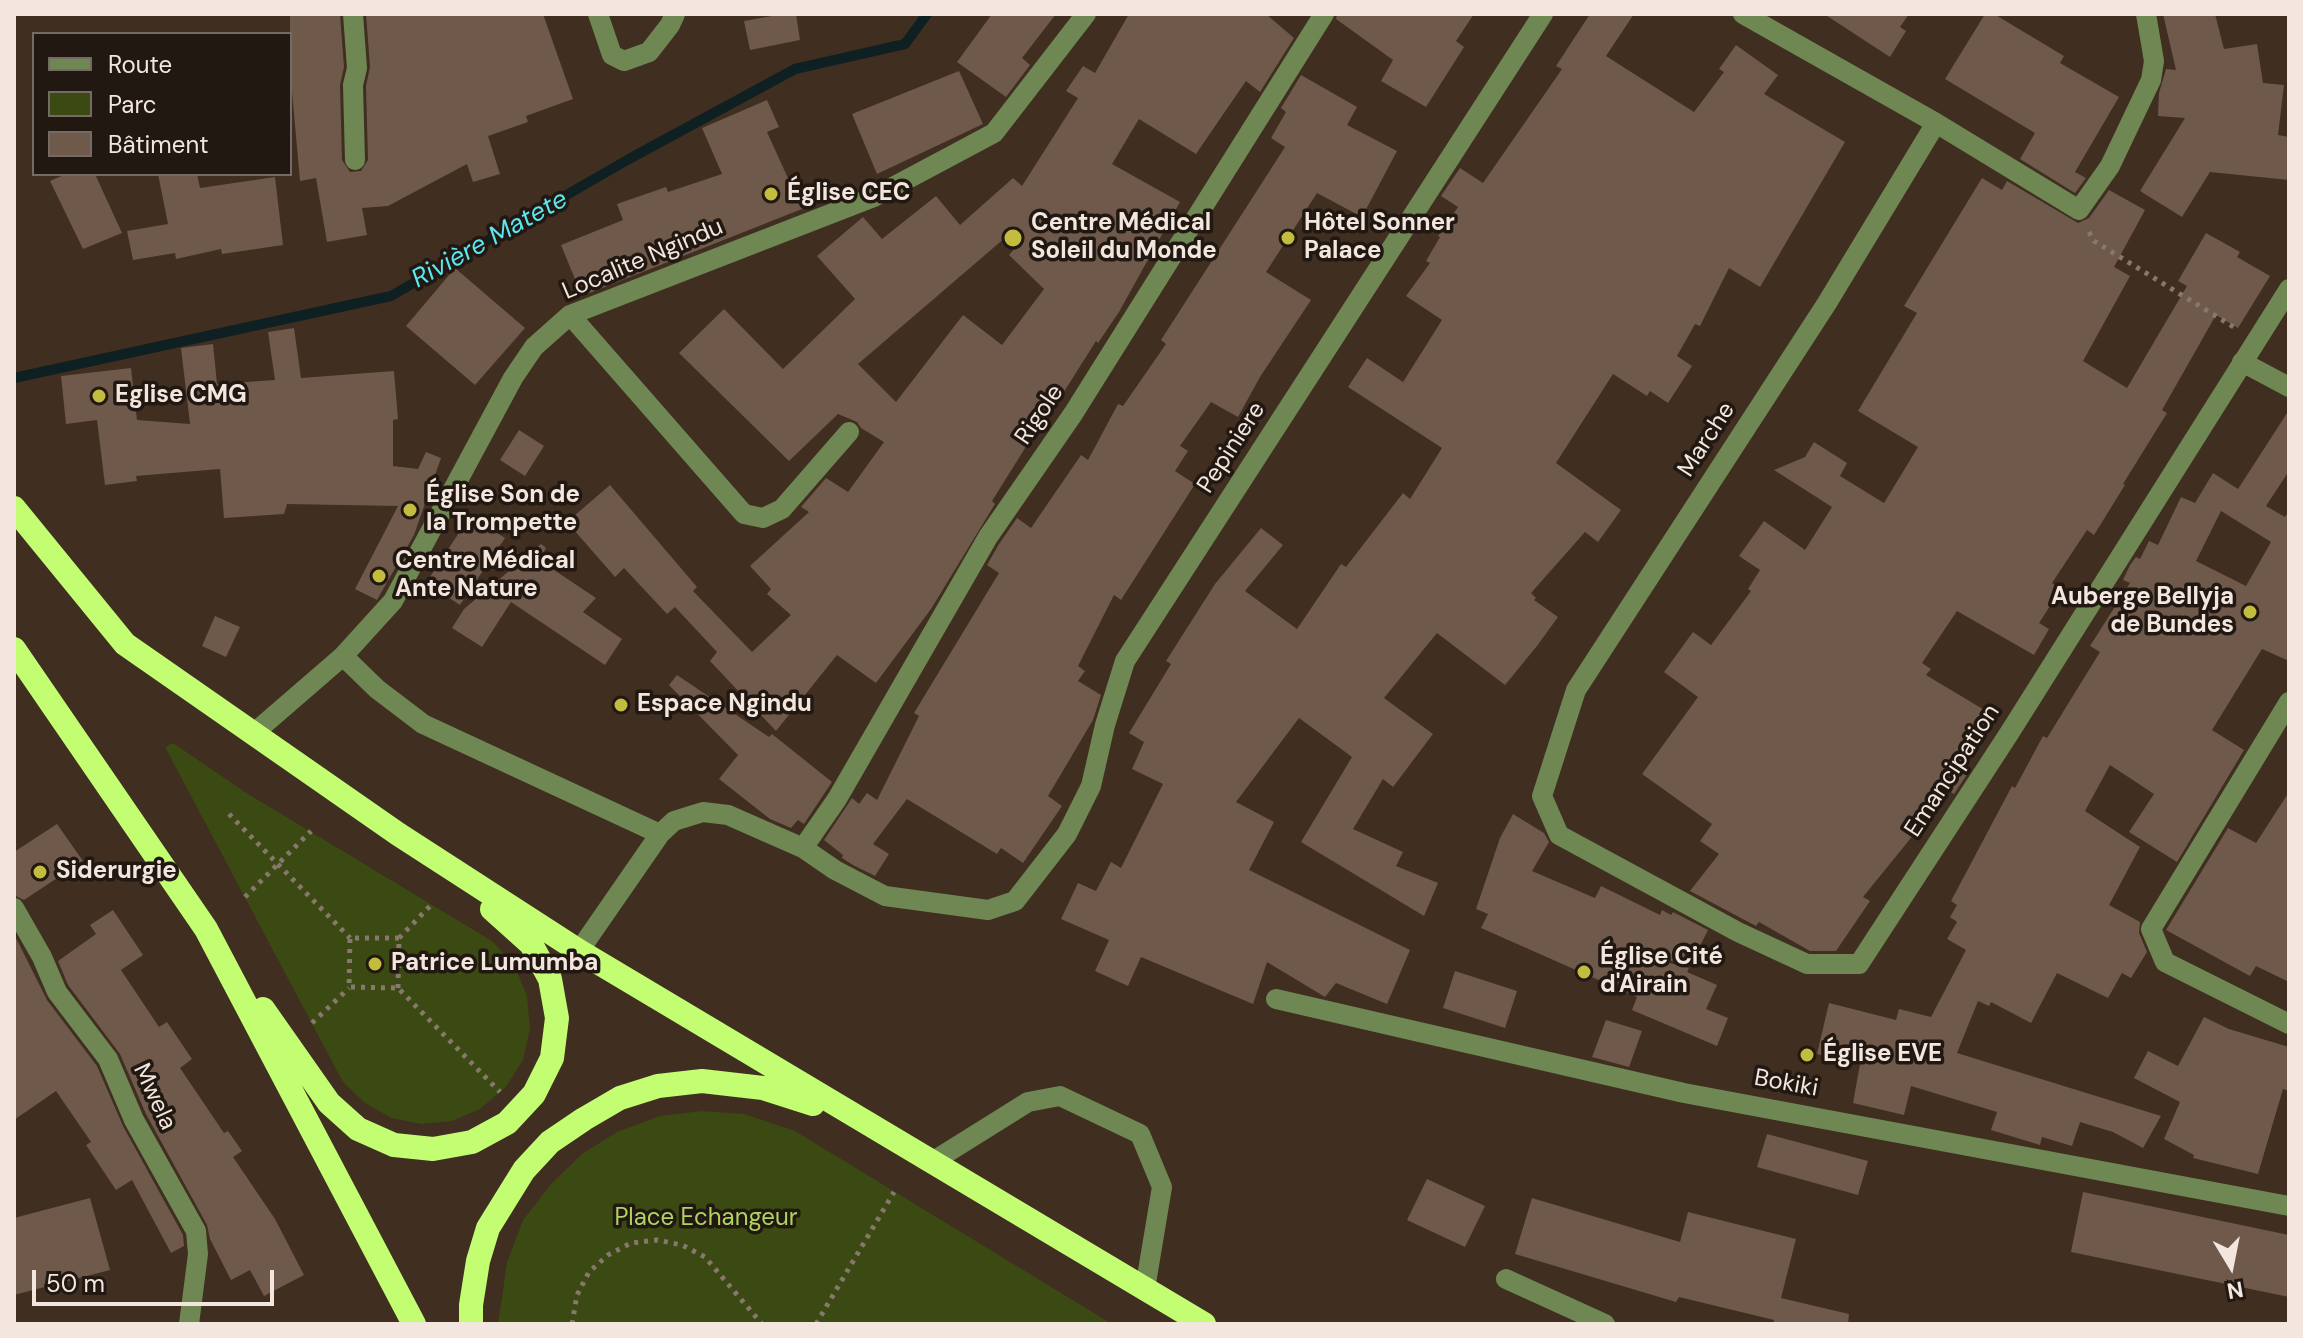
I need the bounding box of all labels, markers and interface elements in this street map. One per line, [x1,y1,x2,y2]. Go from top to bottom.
legend [32,32,292,176]
text: Route [108,49,172,80]
text: Parc [108,89,157,120]
text: Bâtiment [108,129,209,160]
place label: Église CEC [787,180,911,208]
water label: Rivière Matete [407,184,573,296]
marker: Église CEC [762,185,780,203]
place label: Centre Médical Soleil du Monde [1031,210,1217,266]
place label: Hôtel Sonner Palace [1304,210,1455,266]
street label: Localite Ngindu [558,213,728,307]
marker: Centre Médical Soleil du Monde [1002,227,1024,249]
marker: Hôtel Sonner Palace [1279,229,1297,247]
street label: Rigole [1010,380,1070,450]
place label: Eglise CMG [115,382,247,410]
marker: Eglise CMG [90,387,108,405]
street label: Pepiniere [1192,397,1272,499]
street label: Marche [1672,397,1742,483]
place label: Église Son de la Trompette [426,482,580,538]
marker: Église Son de la Trompette [401,501,419,519]
place label: Centre Médical Ante Nature [395,548,575,604]
marker: Centre Médical Ante Nature [370,567,388,585]
place label: Auberge Bellyja de Bundes [2051,584,2234,640]
marker: Auberge Bellyja de Bundes [2241,603,2259,621]
place label: Espace Ngindu [637,691,812,719]
marker: Espace Ngindu [612,696,630,714]
street label: Emancipation [1899,699,2007,843]
place label: Siderurgie [56,858,177,886]
marker: Siderurgie [31,863,49,881]
place label: Église Cité d'Airain [1600,944,1723,1000]
place label: Patrice Lumumba [391,950,598,978]
marker: Patrice Lumumba [366,955,384,973]
marker: Église Cité d'Airain [1575,963,1593,981]
place label: Église EVE [1823,1041,1942,1069]
marker: Église EVE [1798,1046,1816,1064]
street label: Mwela [126,1059,182,1135]
street label: Bokiki [1752,1064,1820,1104]
park label: Place Echangeur [614,1205,798,1233]
north arrow [2191,1226,2271,1306]
scale bar [36,1254,278,1304]
text: 50 m [46,1268,105,1299]
text: N [2225,1274,2246,1306]

